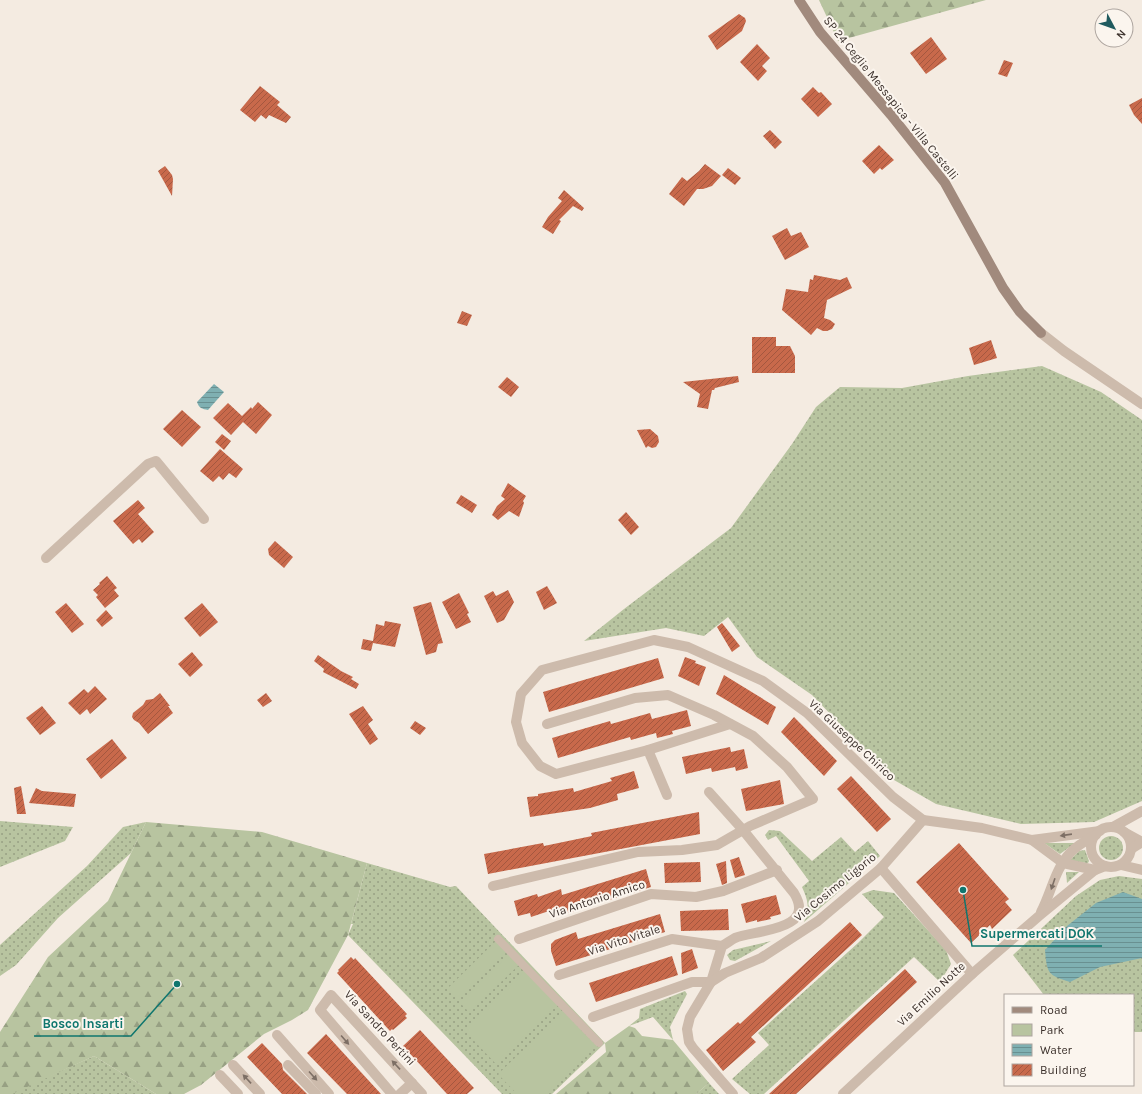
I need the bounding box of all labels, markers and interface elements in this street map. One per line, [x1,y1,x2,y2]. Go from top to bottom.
north arrow [1094,8,1134,48]
street label: SP 24 Ceglie Messapica - Villa Castelli [821,14,961,182]
text: N [1114,27,1129,41]
street label: Via Giuseppe Chirico [806,696,898,784]
one-way arrow [1060,832,1072,838]
street label: Via Cosimo Ligorio [791,850,879,924]
street label: Via Antonio Amico [547,877,647,921]
one-way arrow [1050,878,1056,890]
callout: Supermercati DOK [972,921,1102,946]
street label: Via Vito Vitale [586,922,662,958]
text: Supermercati DOK [980,926,1095,941]
street label: Via Emilio Notte [894,959,968,1029]
street label: Via Sandro Pertini [342,987,418,1069]
legend [1004,994,1134,1086]
text: Road [1040,1003,1068,1017]
callout: Bosco Insarti [34,1011,131,1036]
text: Bosco Insarti [42,1016,124,1031]
text: Park [1040,1023,1065,1037]
one-way arrow [341,1035,350,1045]
text: Water [1040,1043,1073,1057]
one-way arrow [391,1060,401,1070]
text: Building [1040,1063,1087,1077]
one-way arrow [308,1071,317,1081]
one-way arrow [242,1074,251,1084]

